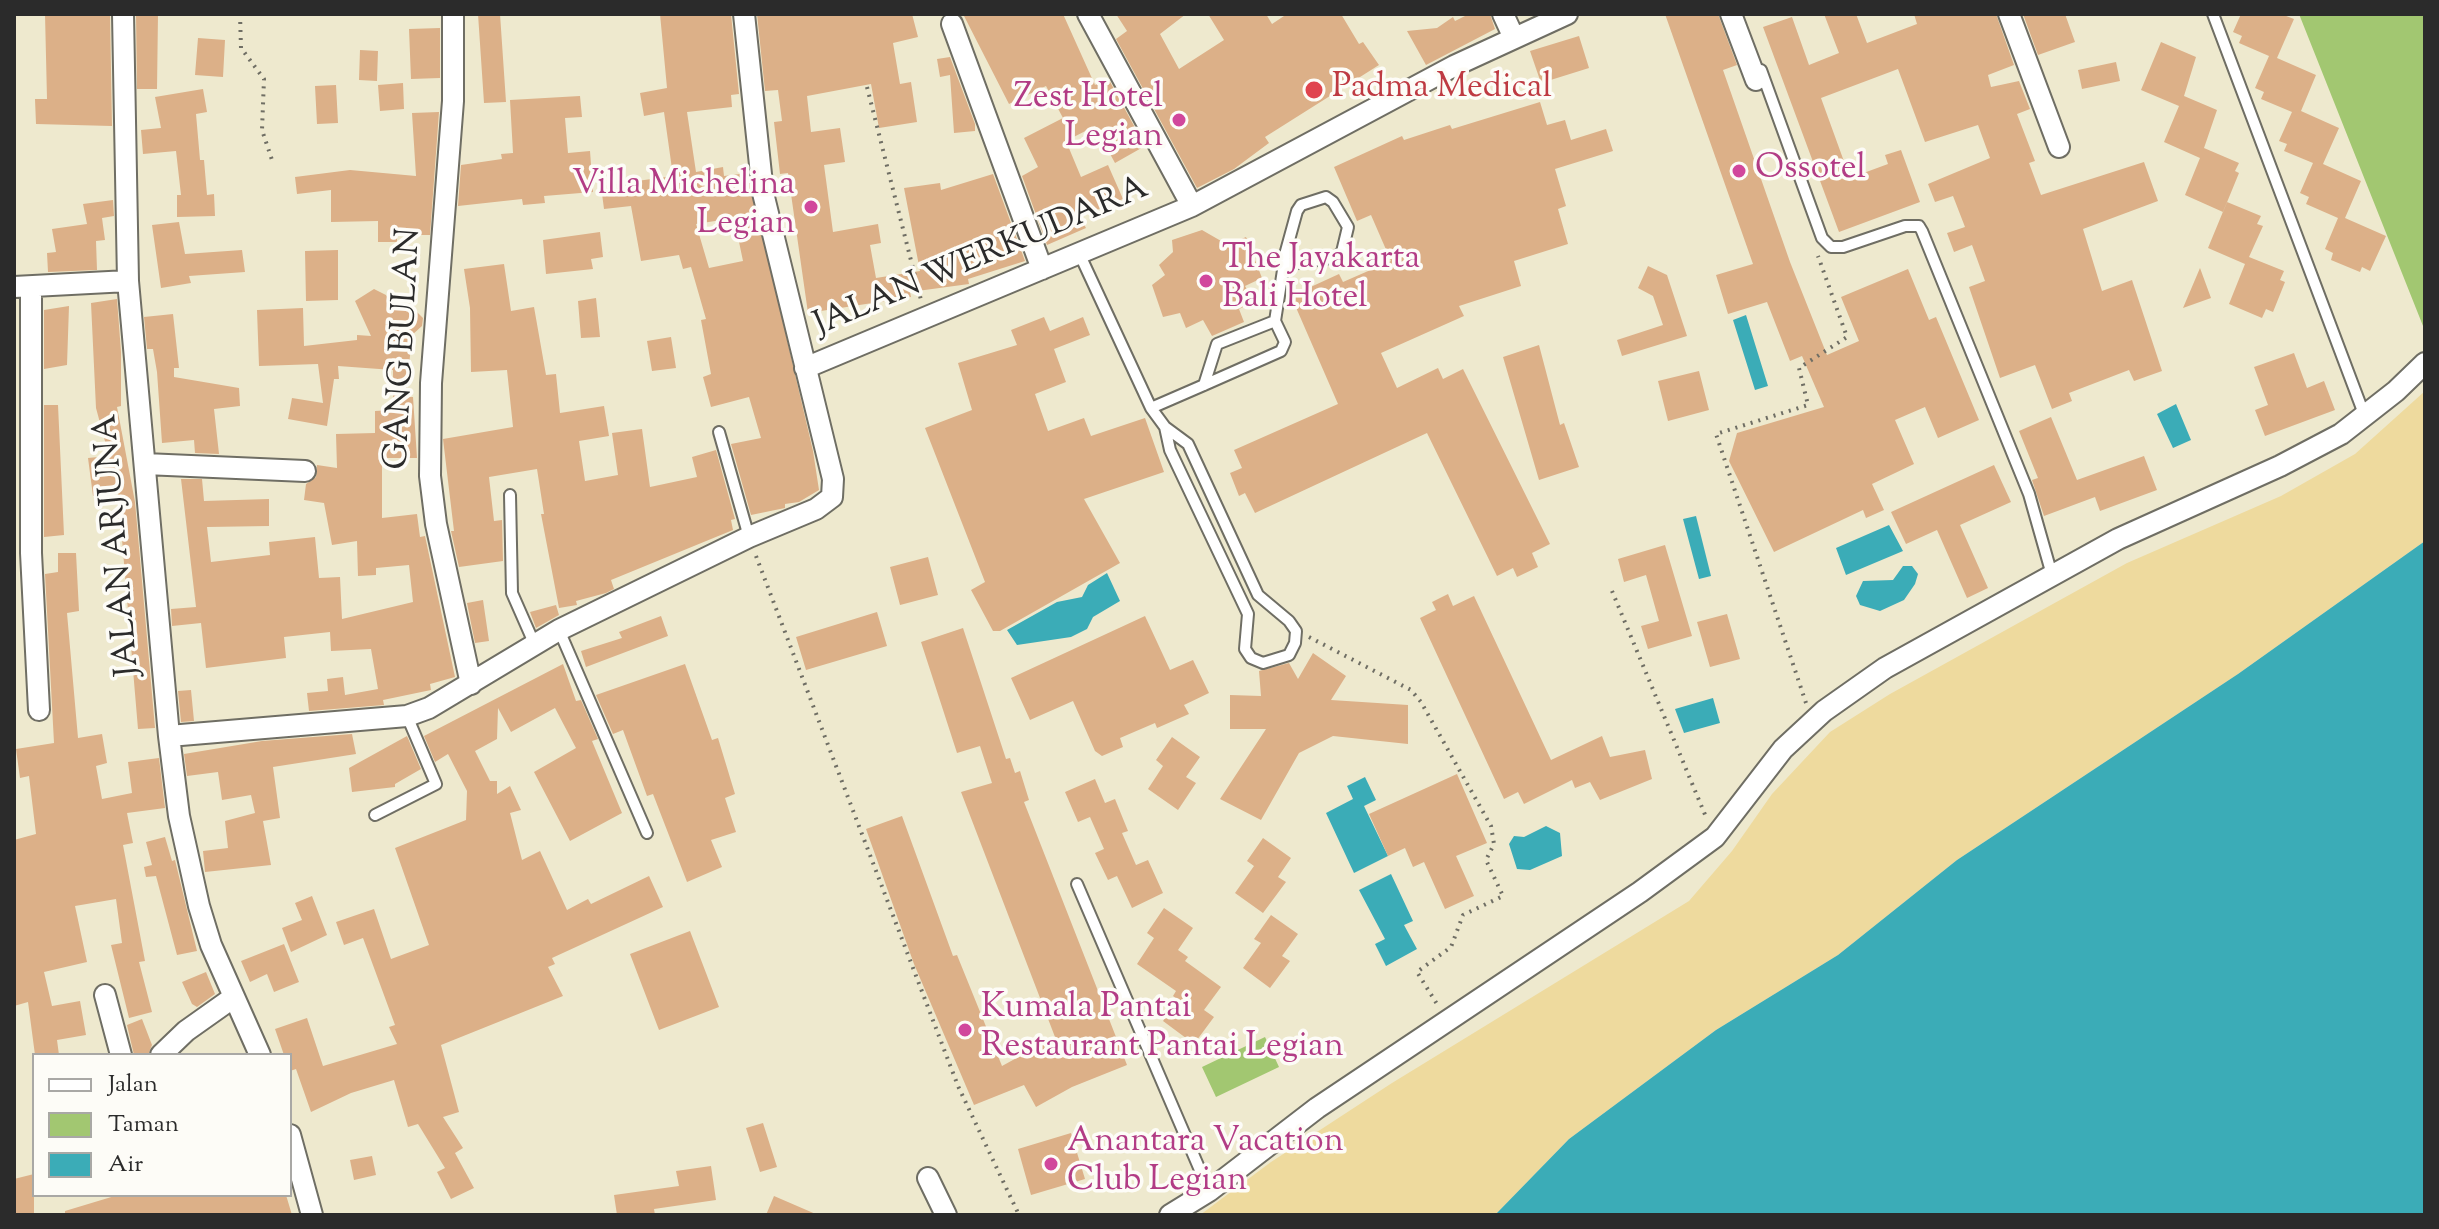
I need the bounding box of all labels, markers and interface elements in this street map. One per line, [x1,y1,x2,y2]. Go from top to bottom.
place label: Padma Medical [1332,70,1552,110]
marker: Padma Medical [1303,79,1325,101]
place label: Zest Hotel Legian [1014,80,1163,160]
marker: Zest Hotel Legian [1170,111,1188,129]
place label: Ossotel [1755,151,1866,191]
marker: Ossotel [1730,162,1748,180]
place label: Villa Michelina Legian [572,167,795,246]
street label: JALAN WERKUDARA [809,170,1155,348]
marker: Villa Michelina Legian [802,198,820,216]
street label: GANG BULAN [379,227,433,471]
place label: The Jayakarta Bali Hotel [1222,241,1420,320]
marker: The Jayakarta Bali Hotel [1197,272,1215,290]
street label: JALAN ARJUNA [88,412,152,678]
place label: Kumala Pantai Restaurant Pantai Legian [981,990,1344,1070]
marker: Kumala Pantai Restaurant Pantai Legian [956,1021,974,1039]
legend [32,1053,292,1197]
text: Jalan [108,1068,158,1102]
text: Taman [108,1108,179,1142]
place label: Anantara Vacation Club Legian [1067,1124,1344,1204]
text: Air [108,1148,143,1182]
marker: Anantara Vacation Club Legian [1042,1155,1060,1173]

